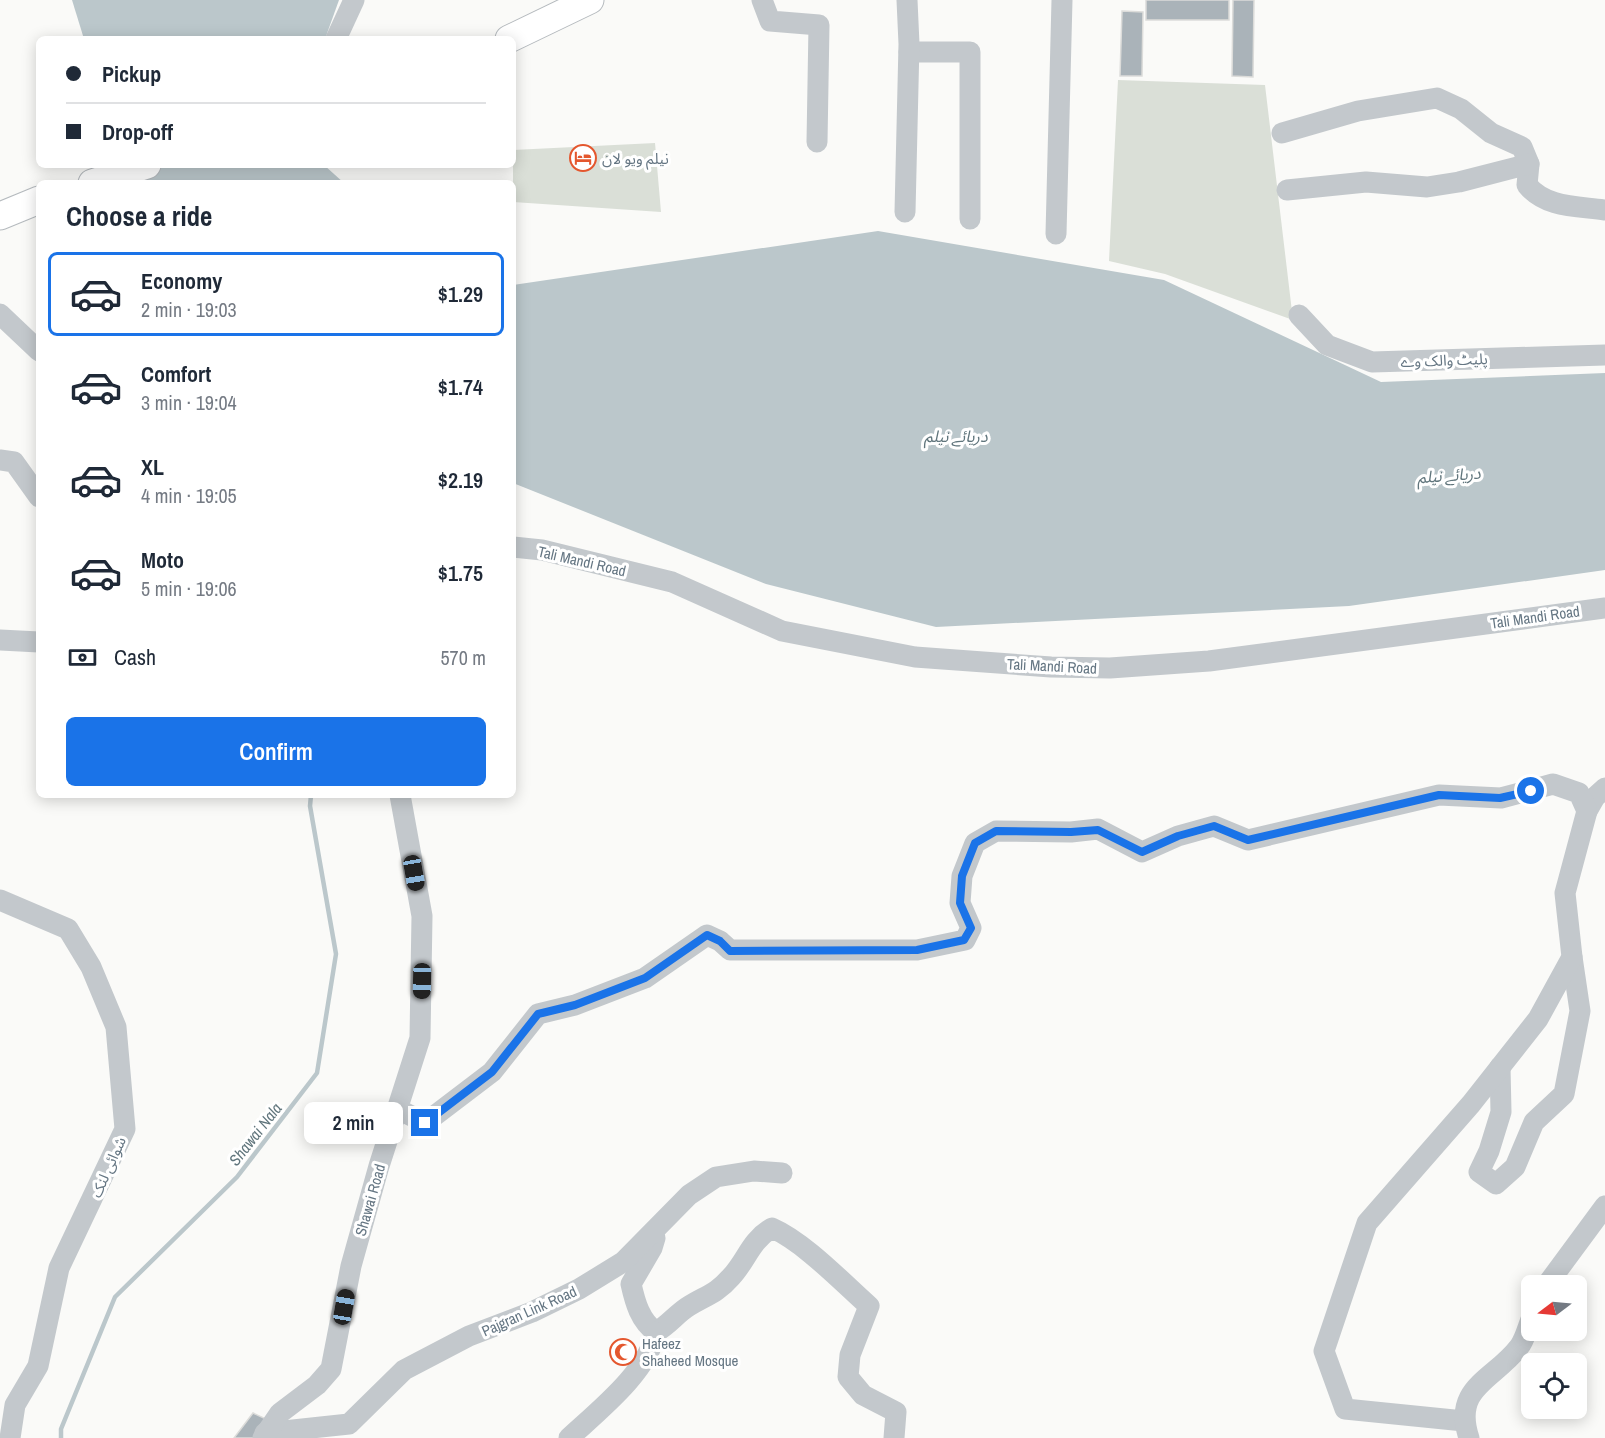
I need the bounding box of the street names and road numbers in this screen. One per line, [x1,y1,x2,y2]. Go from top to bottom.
street label: پلیٹ والک وے [1400,348,1488,372]
street label: Tali Mandi Road [536,541,628,581]
street label: Tali Mandi Road [1489,600,1581,634]
street label: Tali Mandi Road [1007,653,1097,679]
street label: شوائی لنک [85,1133,131,1201]
street label: Shawai Road [350,1162,390,1238]
street label: Pajgran Link Road [478,1281,580,1341]

